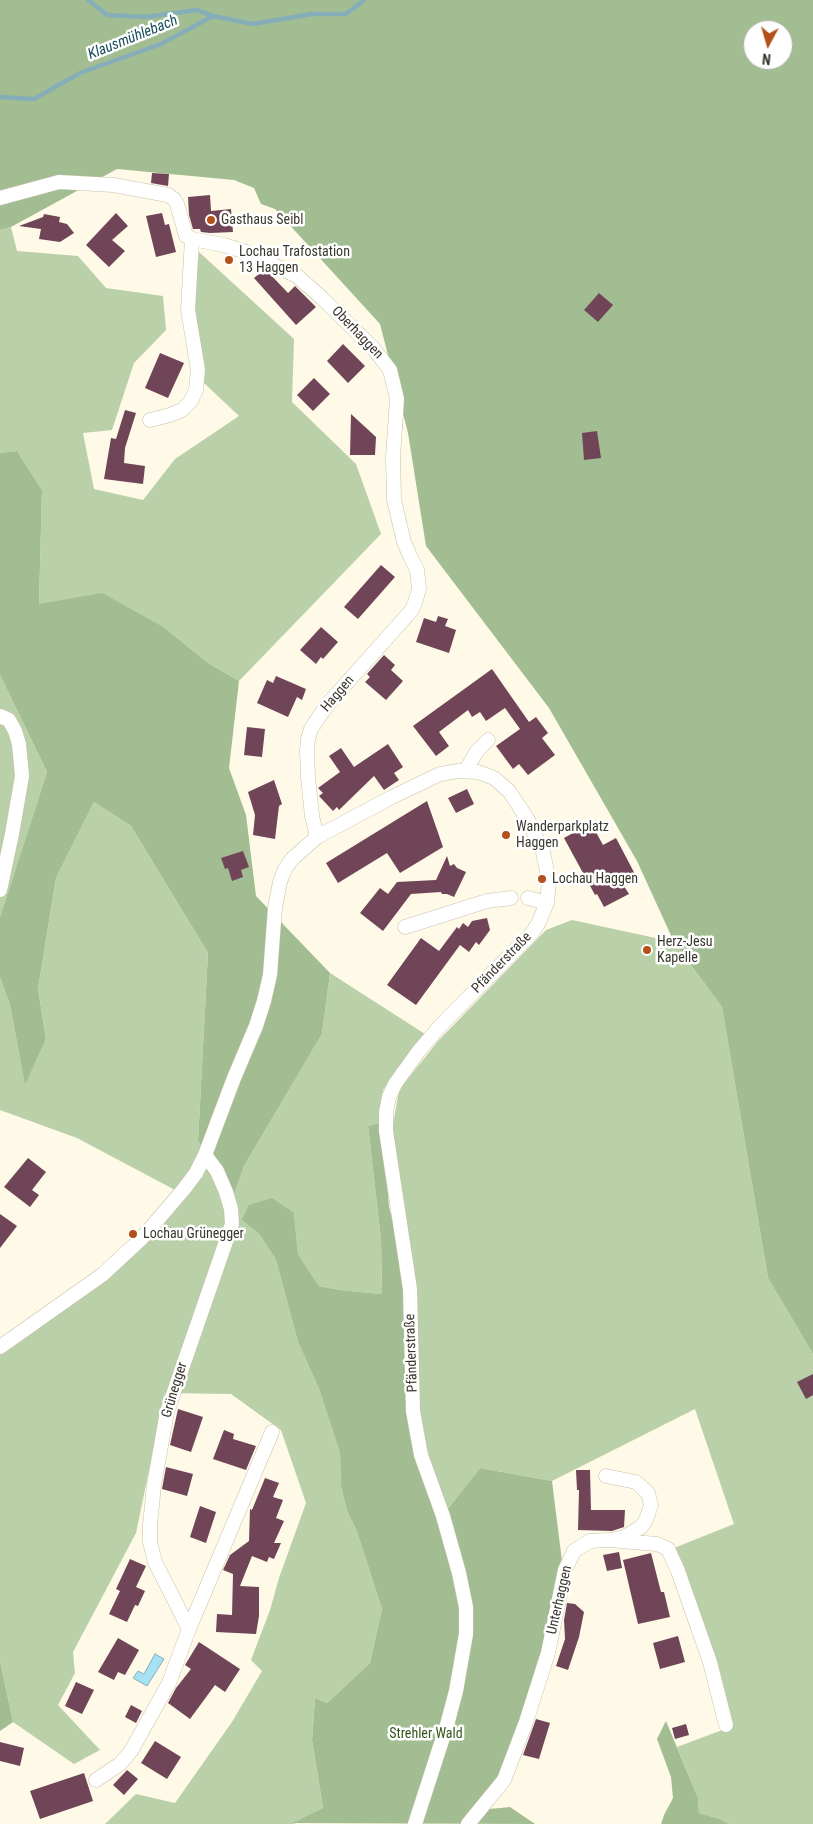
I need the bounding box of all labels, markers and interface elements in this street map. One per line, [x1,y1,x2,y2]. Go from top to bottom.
water label: Klausmühlebach [86,12,180,64]
north arrow [743,20,793,70]
text: N [761,51,772,67]
place label: Gasthaus Seibl [221,212,303,228]
marker: Gasthaus Seibl [205,214,217,226]
place label: Lochau Trafostation 13 Haggen [239,244,350,276]
marker: Lochau Trafostation 13 Haggen [223,254,235,266]
street label: Oberhaggen [328,303,386,363]
street label: Haggen [318,672,358,716]
place label: Wanderparkplatz Haggen [516,819,609,852]
marker: Wanderparkplatz Haggen [500,829,512,841]
place label: Lochau Haggen [552,871,638,887]
marker: Lochau Haggen [536,873,548,885]
street label: Pfänderstraße [469,929,535,997]
place label: Herz-Jesu Kapelle [657,934,713,966]
marker: Herz-Jesu Kapelle [641,944,653,956]
place label: Lochau Grünegger [143,1226,244,1242]
marker: Lochau Grünegger [127,1228,139,1240]
street label: Pfänderstraße [402,1313,422,1393]
street label: Grünegger [159,1360,191,1420]
street label: Unterhaggen [544,1564,576,1636]
park label: Strehler Wald [389,1726,463,1742]

